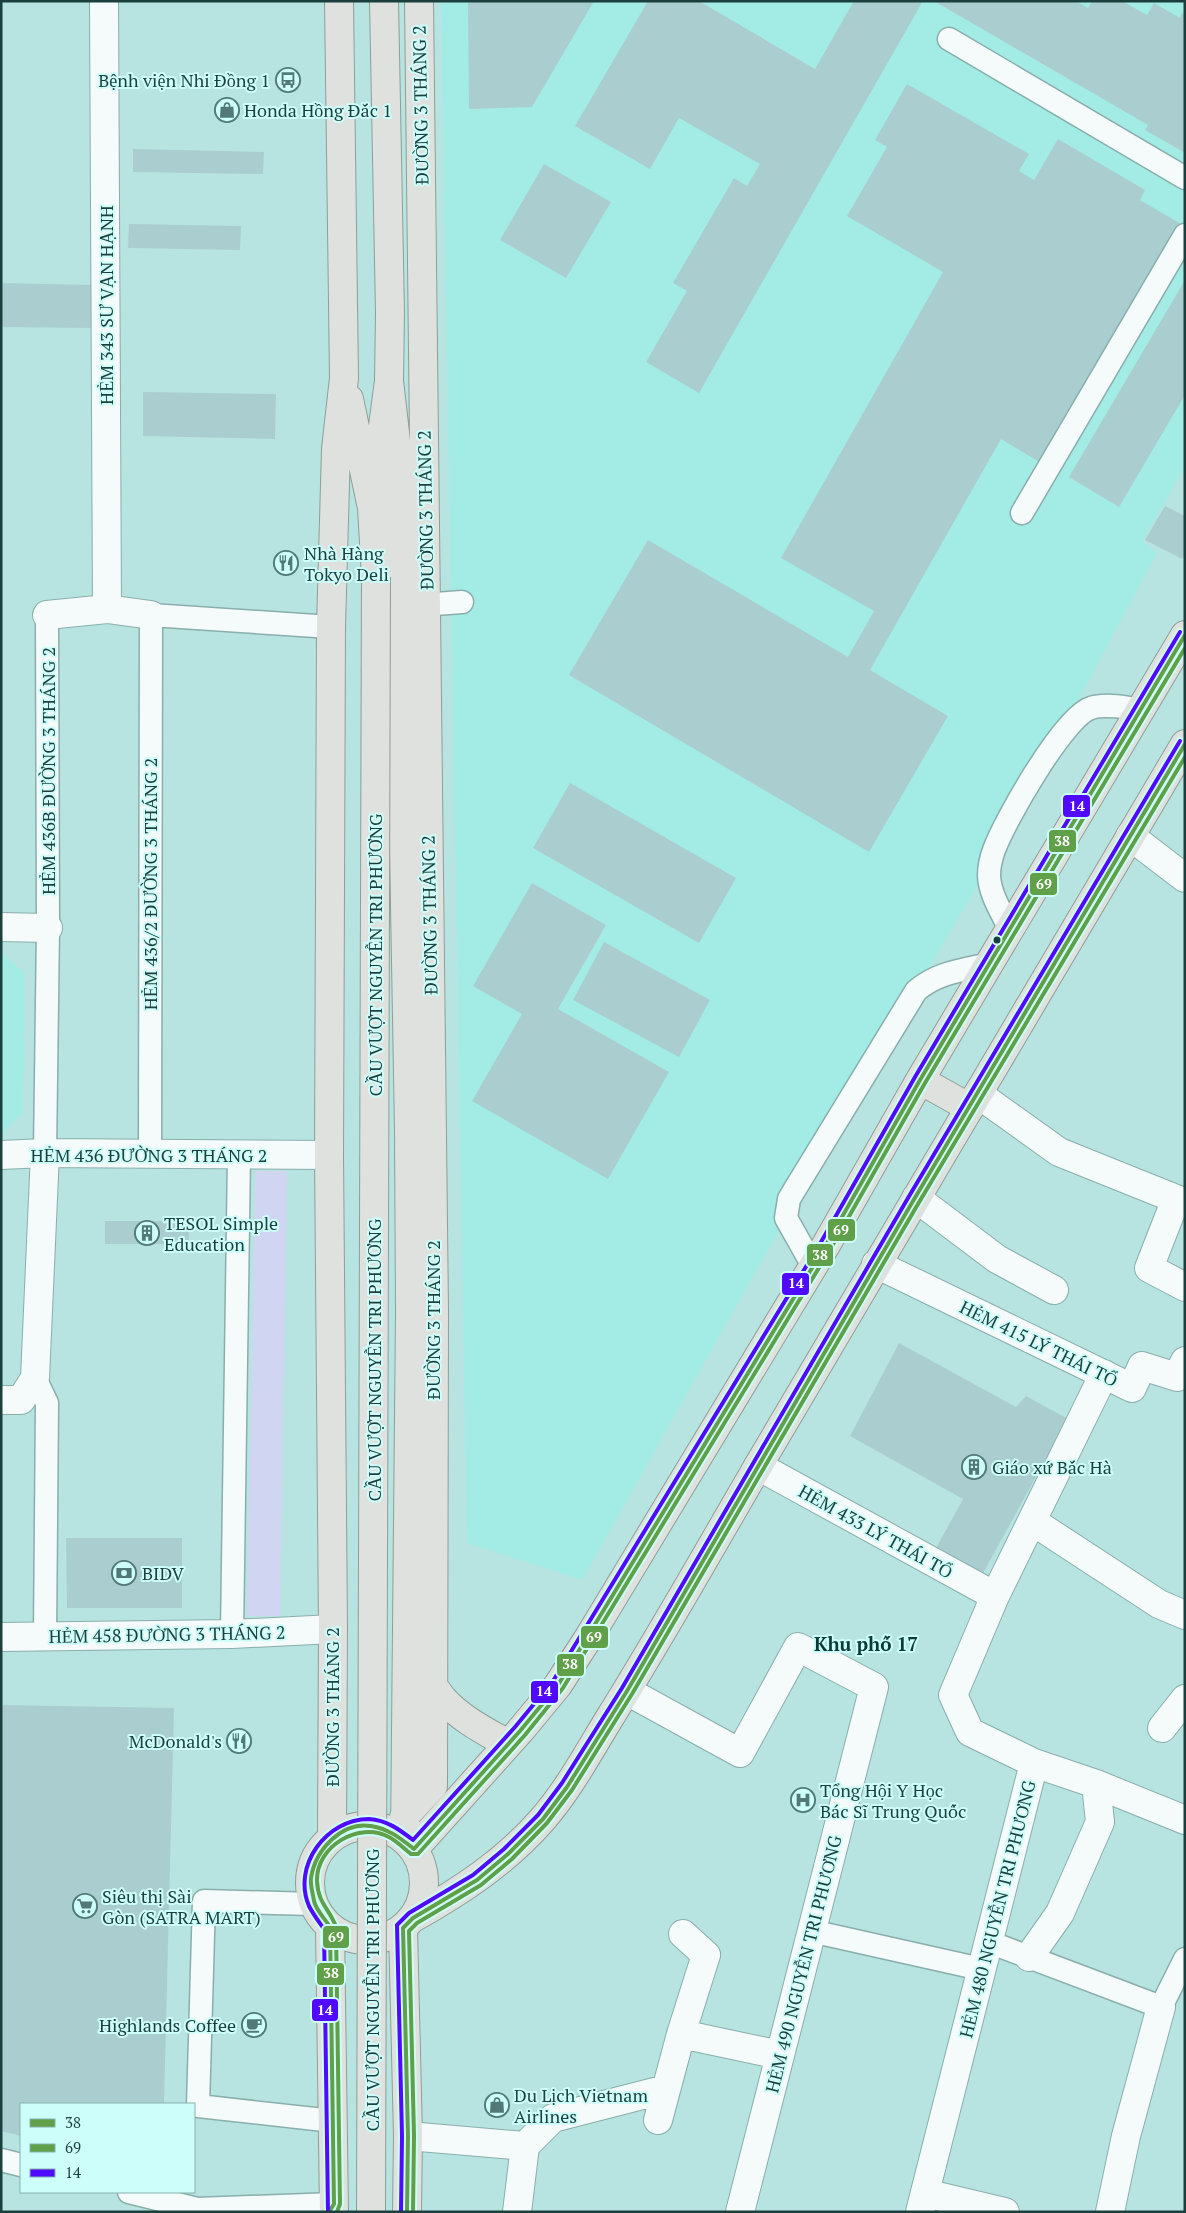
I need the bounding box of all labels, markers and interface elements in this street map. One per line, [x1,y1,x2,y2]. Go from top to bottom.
street label: ĐƯỜNG 3 THÁNG 2 [407,25,433,185]
bus stop icon: Bệnh viện Nhi Đồng 1 [275,67,301,93]
place label: Bệnh viện Nhi Đồng 1 [98,68,270,92]
shop icon: Honda Hồng Đắc 1 [214,97,240,123]
place label: Honda Hồng Đắc 1 [244,98,392,122]
street label: HẺM 343 SƯ VẠN HẠNH [94,205,118,405]
street label: ĐƯỜNG 3 THÁNG 2 [412,430,438,590]
place label: Nhà Hàng Tokyo Deli [304,541,389,586]
restaurant icon: Nhà Hàng Tokyo Deli [273,550,299,576]
street label: HẺM 436B ĐƯỜNG 3 THÁNG 2 [36,647,60,895]
street label: HẺM 436/2 ĐƯỜNG 3 THÁNG 2 [138,758,162,1010]
line badge: 14 [1062,794,1091,818]
text: 14 [1069,796,1085,815]
street label: CẦU VƯỢT NGUYỄN TRI PHƯƠNG [363,813,387,1096]
line badge: 38 [1048,829,1077,853]
text: 38 [1054,831,1070,850]
street label: ĐƯỜNG 3 THÁNG 2 [416,835,442,995]
line badge: 69 [1029,872,1058,896]
text: 69 [1036,874,1052,893]
unlabelled marker [992,935,1002,945]
street label: HẺM 436 ĐƯỜNG 3 THÁNG 2 [31,1143,267,1167]
place label: TESOL Simple Education [164,1211,278,1256]
street label: CẦU VƯỢT NGUYỄN TRI PHƯƠNG [362,1218,386,1501]
line badge: 69 [827,1218,856,1242]
building icon: TESOL Simple Education [134,1220,160,1246]
text: 69 [833,1220,849,1239]
street label: ĐƯỜNG 3 THÁNG 2 [421,1240,445,1400]
line badge: 38 [806,1243,834,1267]
text: 38 [812,1245,828,1264]
line badge: 14 [781,1272,810,1296]
text: 14 [788,1273,804,1292]
street label: HẺM 415 LÝ THÁI TỔ [956,1294,1122,1392]
building icon: Giáo xứ Bắc Hà [961,1454,987,1480]
place label: Giáo xứ Bắc Hà [992,1455,1112,1479]
street label: HẺM 433 LÝ THÁI TỔ [795,1479,957,1583]
bank icon: BIDV [111,1560,137,1586]
place label: BIDV [142,1561,184,1585]
street label: HẺM 458 ĐƯỜNG 3 THÁNG 2 [48,1620,286,1648]
line badge: 69 [580,1625,609,1649]
street label: ĐƯỜNG 3 THÁNG 2 [320,1627,344,1787]
text: 69 [586,1627,602,1646]
district label: Khu phố 17 [814,1631,918,1656]
line badge: 38 [556,1653,585,1677]
text: 38 [562,1654,578,1673]
line badge: 14 [530,1680,559,1704]
text: 14 [536,1681,552,1700]
restaurant icon: McDonald's [226,1728,252,1754]
place label: McDonald's [129,1729,222,1753]
street label: HẺM 480 NGUYỄN TRI PHƯƠNG [953,1777,1041,2040]
place label: Tổng Hội Y Học Bác Sĩ Trung Quốc [820,1778,966,1823]
hospital icon: Tổng Hội Y Học Bác Sĩ Trung Quốc [790,1787,816,1813]
street label: HẺM 490 NGUYỄN TRI PHƯƠNG [759,1832,847,2095]
street label: CẦU VƯỢT NGUYỄN TRI PHƯƠNG [360,1848,384,2131]
place label: Siêu thị Sài Gòn (SATRA MART) [102,1884,261,1929]
supermarket icon: Siêu thị Sài Gòn (SATRA MART) [72,1893,98,1919]
line badge: 69 [322,1925,350,1949]
text: 69 [328,1927,344,1946]
line badge: 38 [316,1962,345,1986]
text: 38 [323,1963,339,1982]
line badge: 14 [311,1998,339,2022]
text: 14 [317,2000,333,2019]
cafe icon: Highlands Coffee [241,2012,267,2038]
place label: Highlands Coffee [99,2013,236,2037]
place label: Du Lịch Vietnam Airlines [514,2083,648,2128]
shop icon: Du Lịch Vietnam Airlines [484,2092,510,2118]
legend [20,2103,195,2193]
text: 38 [65,2112,81,2132]
text: 69 [65,2137,81,2157]
text: 14 [65,2162,81,2182]

